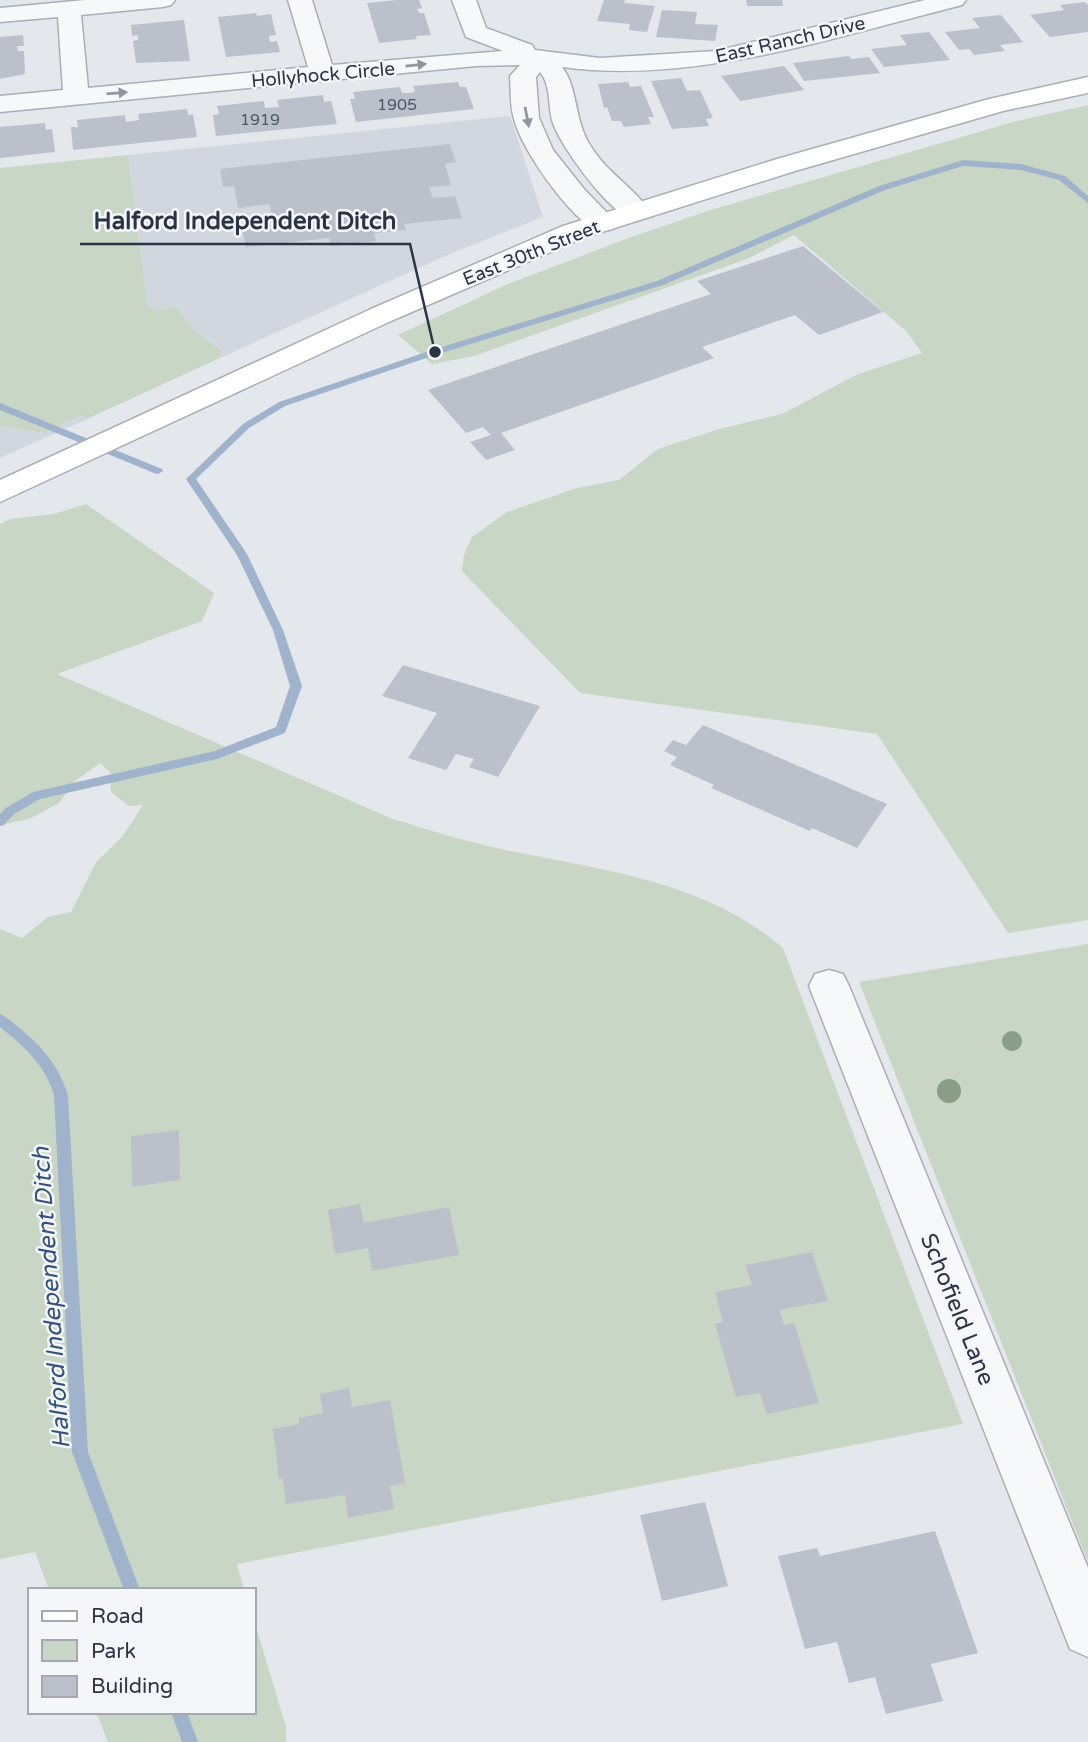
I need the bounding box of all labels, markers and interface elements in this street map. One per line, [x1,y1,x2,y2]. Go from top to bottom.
street label: East Ranch Drive [713,12,867,68]
street label: Hollyhock Circle [250,58,396,92]
one-way arrow [406,59,428,70]
one-way arrow [106,87,128,98]
house number: 1905 [377,95,417,115]
one-way arrow [522,106,533,128]
house number: 1919 [240,110,280,130]
callout: Halford Independent Ditch [80,199,410,244]
text: Halford Independent Ditch [94,207,396,236]
street label: East 30th Street [460,215,603,290]
water label: Halford Independent Ditch [26,1145,77,1450]
street label: Schofield Lane [914,1229,1000,1389]
legend [28,1588,256,1714]
text: Road [91,1604,144,1629]
text: Park [91,1639,136,1664]
text: Building [91,1674,173,1699]

